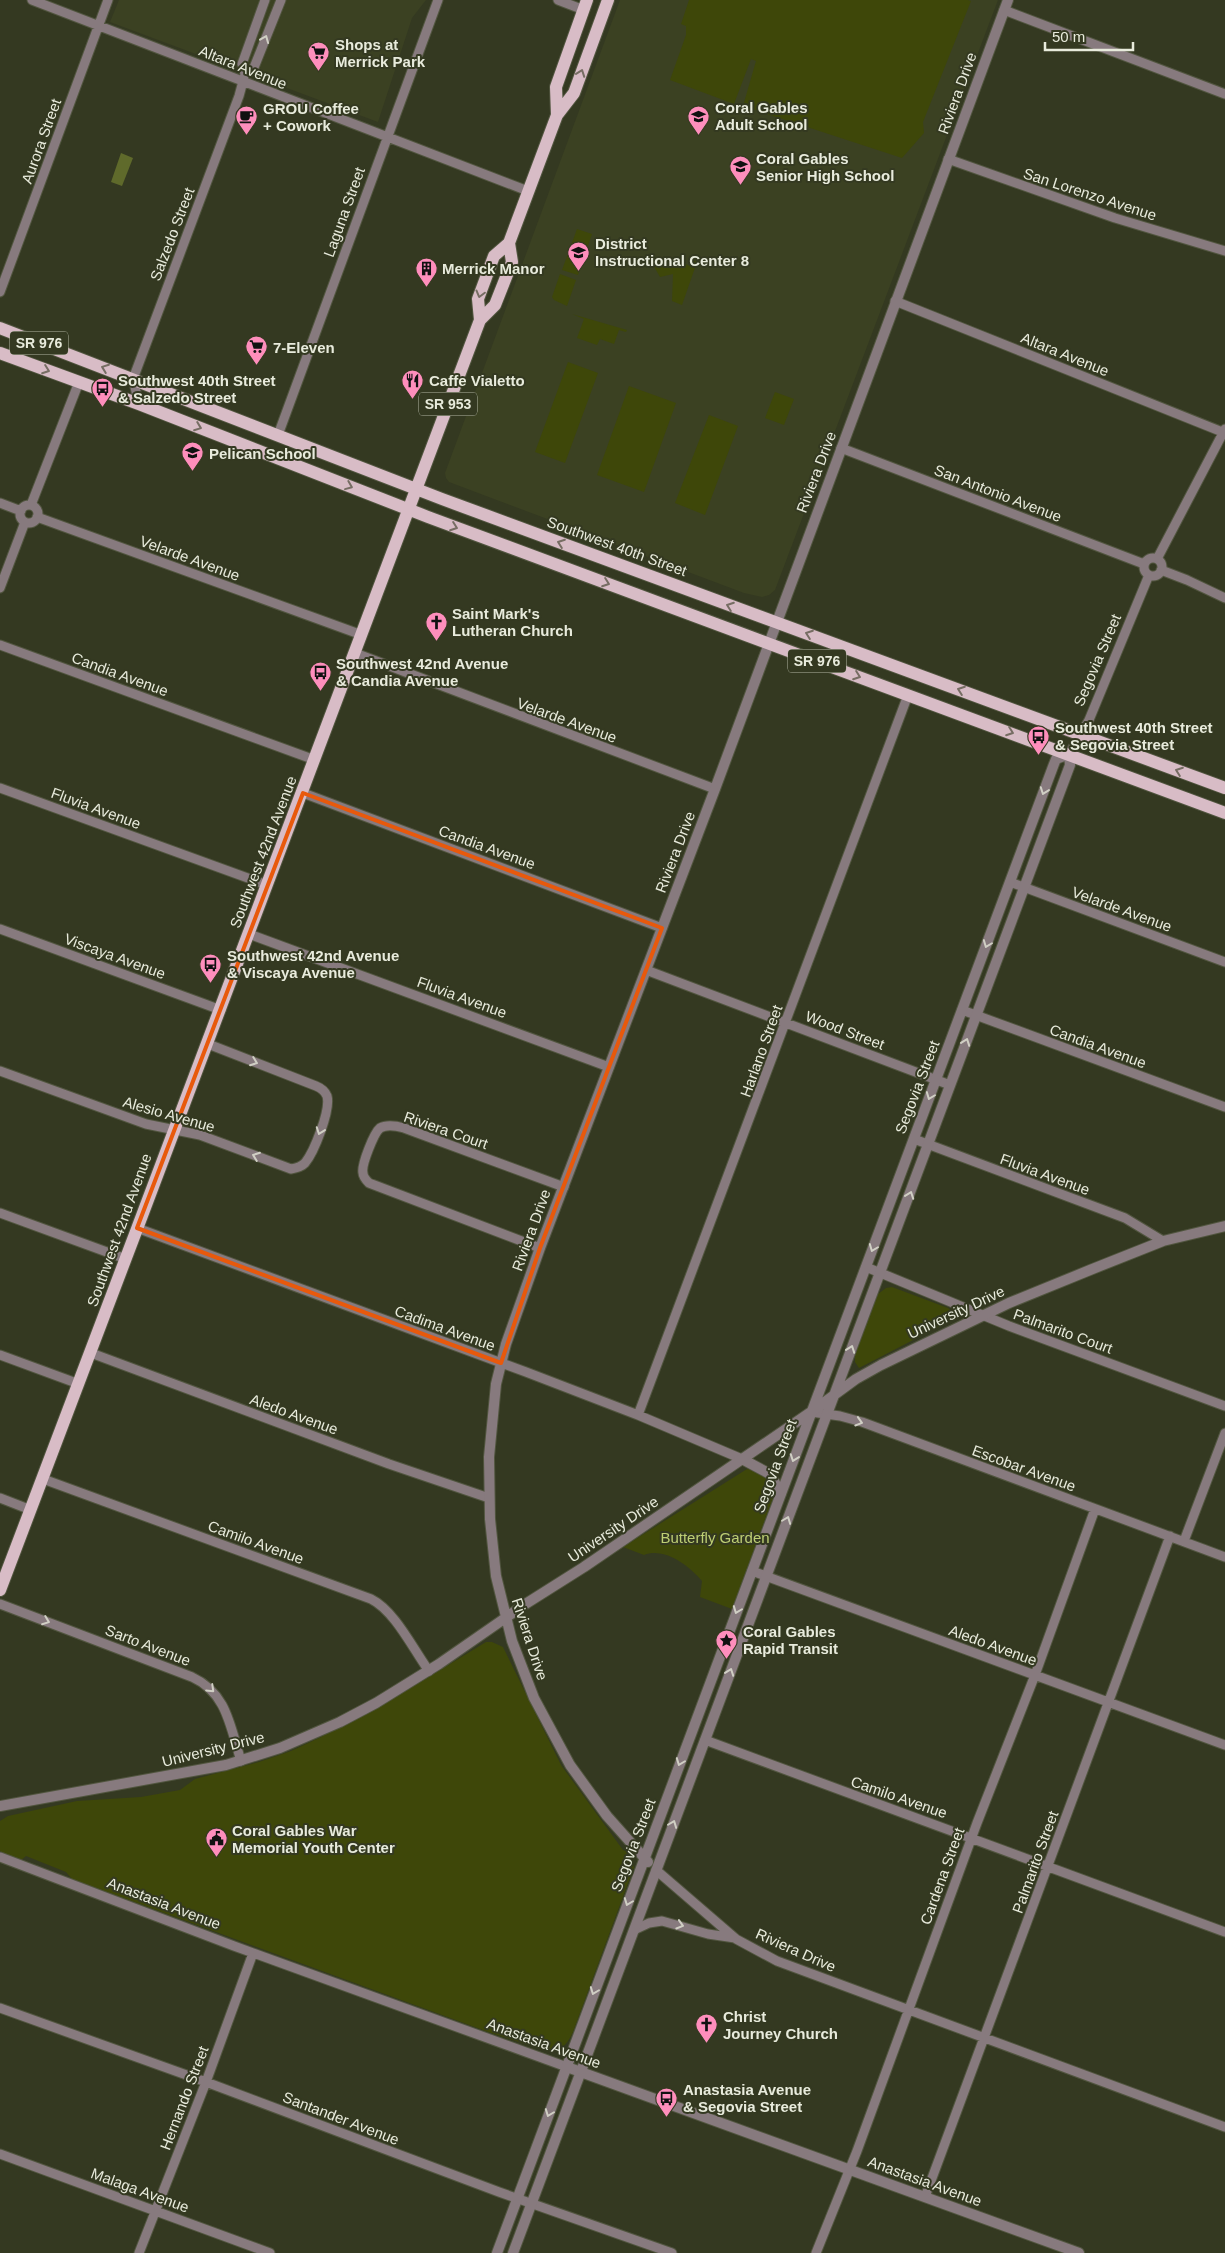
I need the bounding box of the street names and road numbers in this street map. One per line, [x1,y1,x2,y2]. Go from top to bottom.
street label: Altara Avenue [197,42,289,92]
street label: Riviera Drive [934,50,980,136]
street label: Aurora Street [18,95,65,186]
street label: Laguna Street [320,164,368,259]
street label: San Lorenzo Avenue [1021,164,1159,224]
street label: Salzedo Street [146,184,198,283]
street label: Altara Avenue [1019,329,1111,379]
road number: SR 976 [10,332,68,354]
road number: SR 953 [419,392,477,416]
street label: Riviera Drive [793,429,839,515]
street label: San Antonio Avenue [932,461,1064,525]
street label: Southwest 40th Street [545,513,690,580]
street label: Velarde Avenue [138,532,242,584]
street label: Segovia Street [1070,611,1124,709]
street label: Candia Avenue [69,649,171,699]
road number: SR 976 [788,649,846,672]
street label: Velarde Avenue [515,694,619,746]
street label: Southwest 42nd Avenue [226,774,300,930]
street label: Fluvia Avenue [49,784,143,832]
street label: Riviera Drive [652,809,698,895]
street label: Candia Avenue [436,822,538,872]
street label: Velarde Avenue [1070,883,1174,935]
street label: Viscaya Avenue [62,930,168,982]
street label: Fluvia Avenue [415,973,509,1021]
street label: Harlano Street [736,1002,786,1099]
street label: Wood Street [803,1007,888,1053]
street label: Candia Avenue [1047,1021,1149,1071]
street label: Segovia Street [891,1037,943,1136]
street label: Alesio Avenue [121,1093,217,1135]
street label: Riviera Court [402,1108,491,1153]
street label: Fluvia Avenue [998,1150,1092,1198]
street label: Southwest 42nd Avenue [83,1151,155,1309]
street label: Riviera Drive [508,1187,554,1273]
street label: University Drive [905,1282,1007,1342]
street label: Cadima Avenue [392,1302,498,1354]
street label: Palmarito Court [1011,1305,1116,1357]
street label: Aledo Avenue [248,1390,340,1438]
street label: Segovia Street [750,1416,800,1515]
street label: Escobar Avenue [970,1441,1078,1495]
street label: University Drive [565,1493,661,1565]
street label: Camilo Avenue [206,1517,306,1567]
street label: Riviera Drive [509,1596,551,1682]
street label: Sarto Avenue [103,1621,193,1669]
street label: Aledo Avenue [947,1621,1039,1669]
street label: University Drive [160,1728,266,1770]
street label: Camilo Avenue [849,1773,949,1821]
street label: Segovia Street [607,1795,659,1894]
street label: Palmarito Street [1009,1808,1062,1915]
street label: Cardena Street [917,1825,968,1927]
street label: Anastasia Avenue [105,1874,223,1932]
street label: Riviera Drive [753,1925,839,1975]
street label: Anastasia Avenue [485,2015,603,2071]
street label: Hernando Street [156,2043,212,2152]
street label: Santander Avenue [280,2088,402,2148]
street label: Anastasia Avenue [866,2153,984,2209]
street label: Malaga Avenue [89,2164,191,2216]

